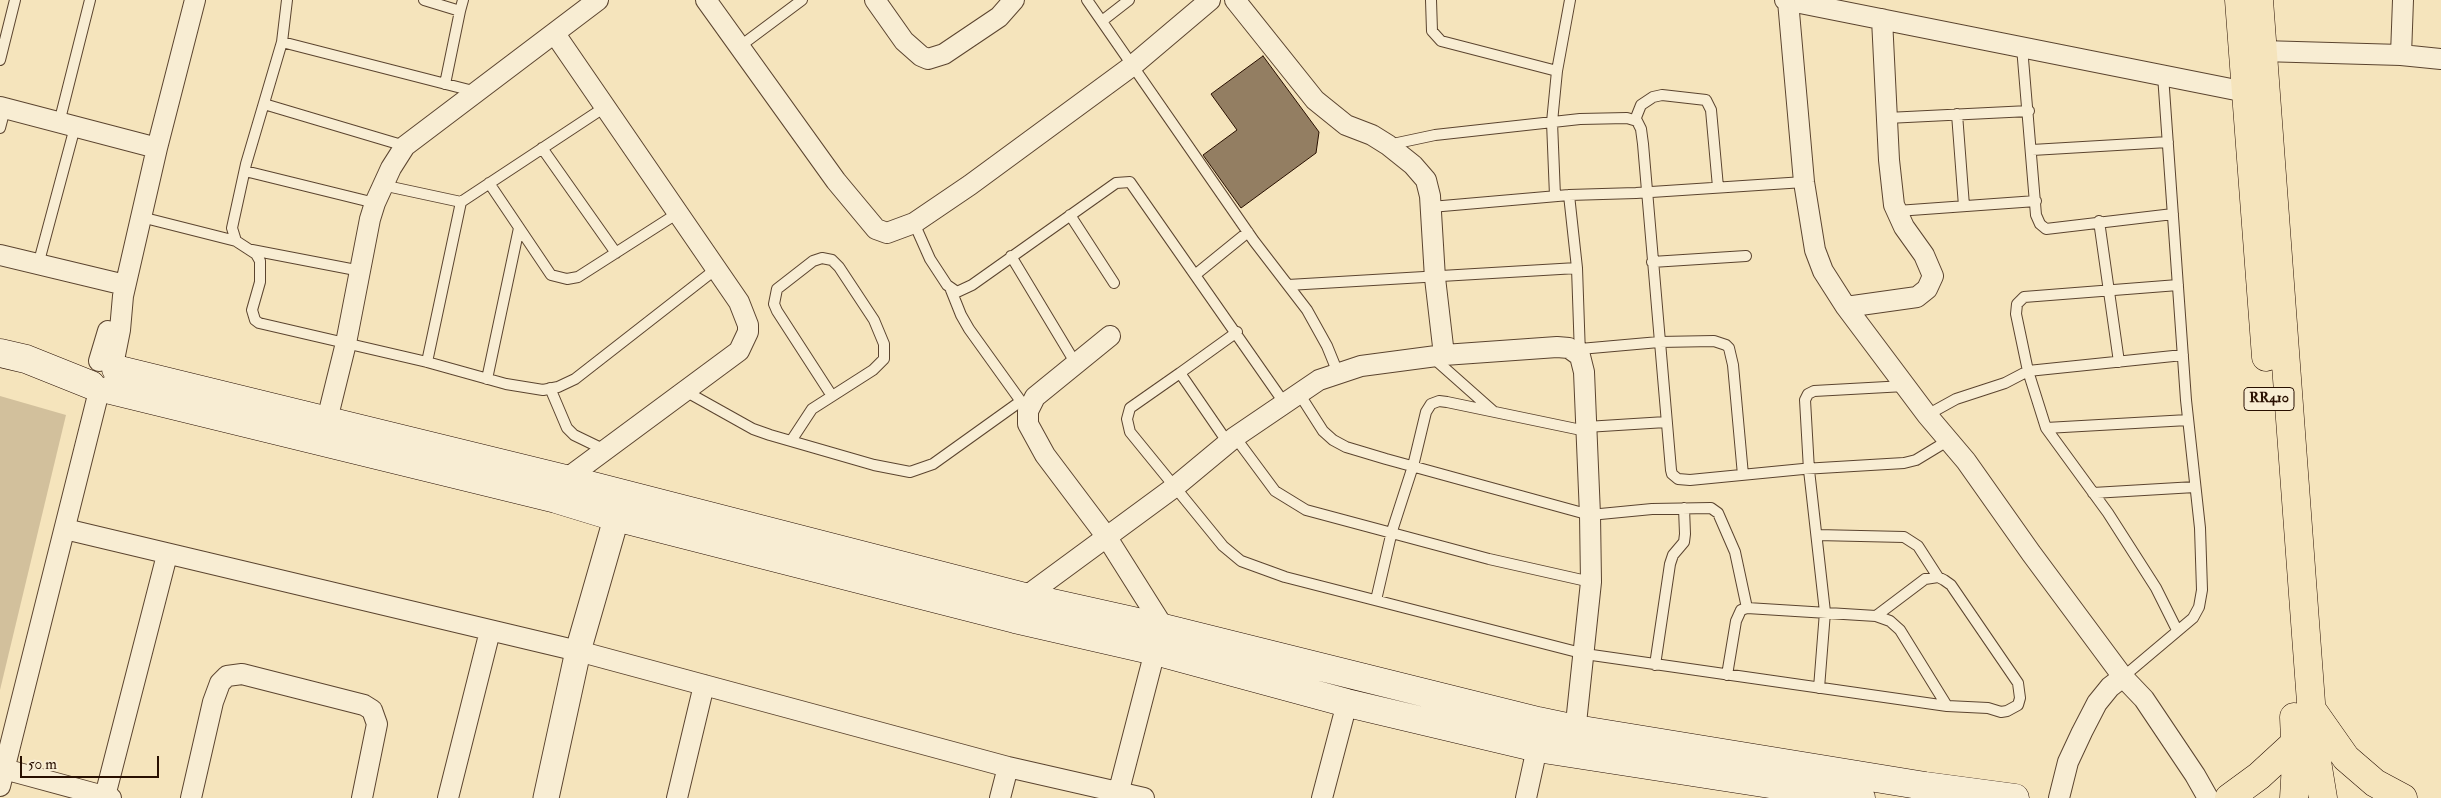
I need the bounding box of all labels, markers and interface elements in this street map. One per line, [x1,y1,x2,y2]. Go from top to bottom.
road number: RR410 [2244,388,2294,410]
scale bar [22,746,161,778]
text: 50 m [28,755,57,774]

